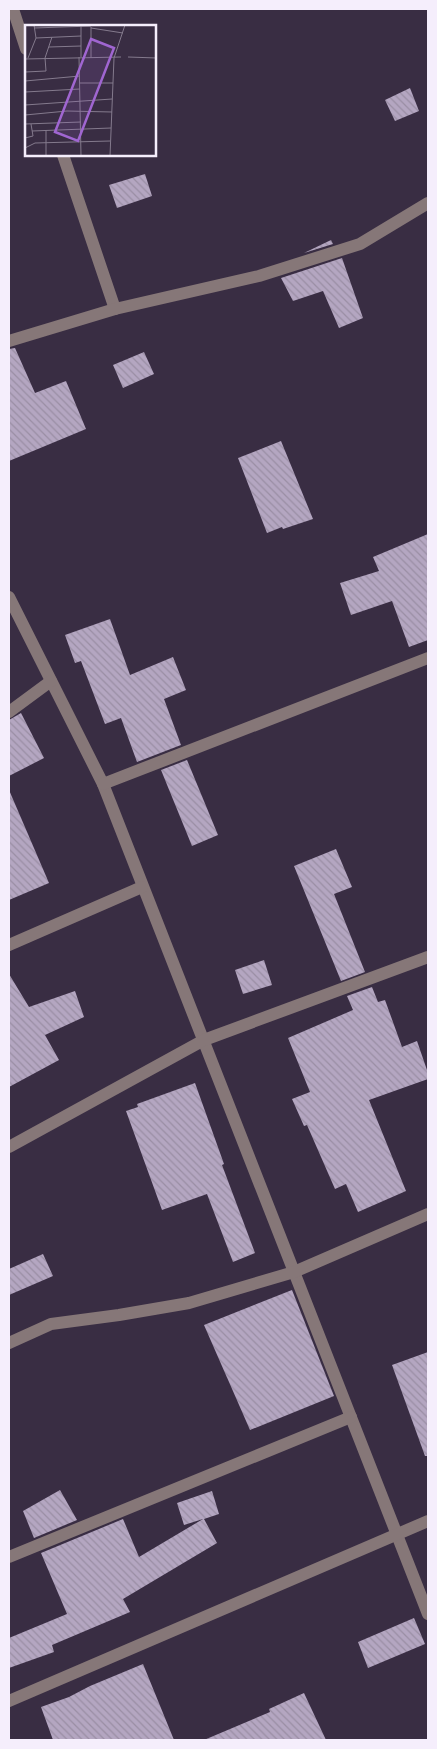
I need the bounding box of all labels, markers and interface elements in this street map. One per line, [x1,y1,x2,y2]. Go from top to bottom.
inset map [25,25,156,156]

